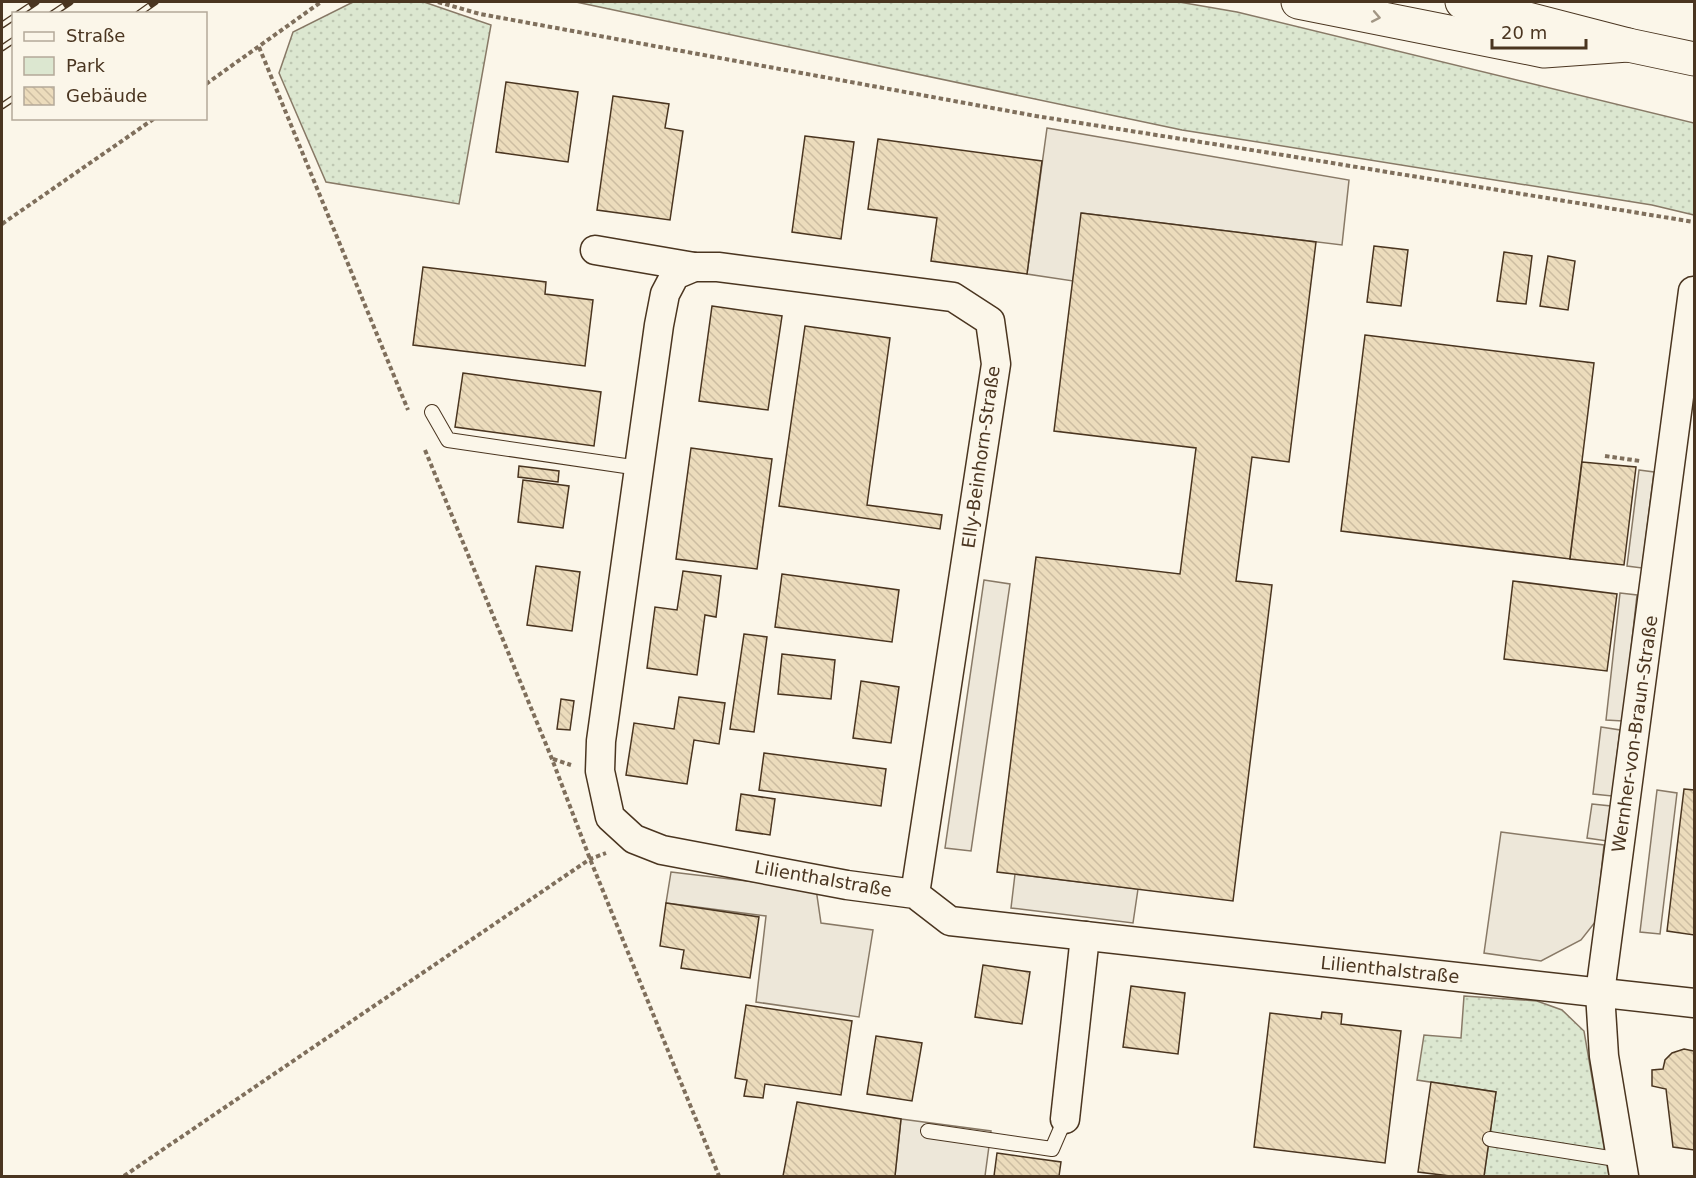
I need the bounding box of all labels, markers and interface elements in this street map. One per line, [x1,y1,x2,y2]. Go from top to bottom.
one-way arrow [1370,10,1380,23]
legend [12,12,207,120]
scale bar [1492,12,1586,50]
text: 20 m [1501,22,1547,43]
text: Straße [66,25,125,46]
text: Park [66,55,105,76]
text: Gebäude [66,85,147,106]
street label: Elly-Beinhorn-Straße [957,364,1004,550]
street label: Wernher-von-Braun-Straße [1607,614,1662,854]
street label: Lilienthalstraße [753,856,894,901]
street label: Lilienthalstraße [1320,952,1460,987]

